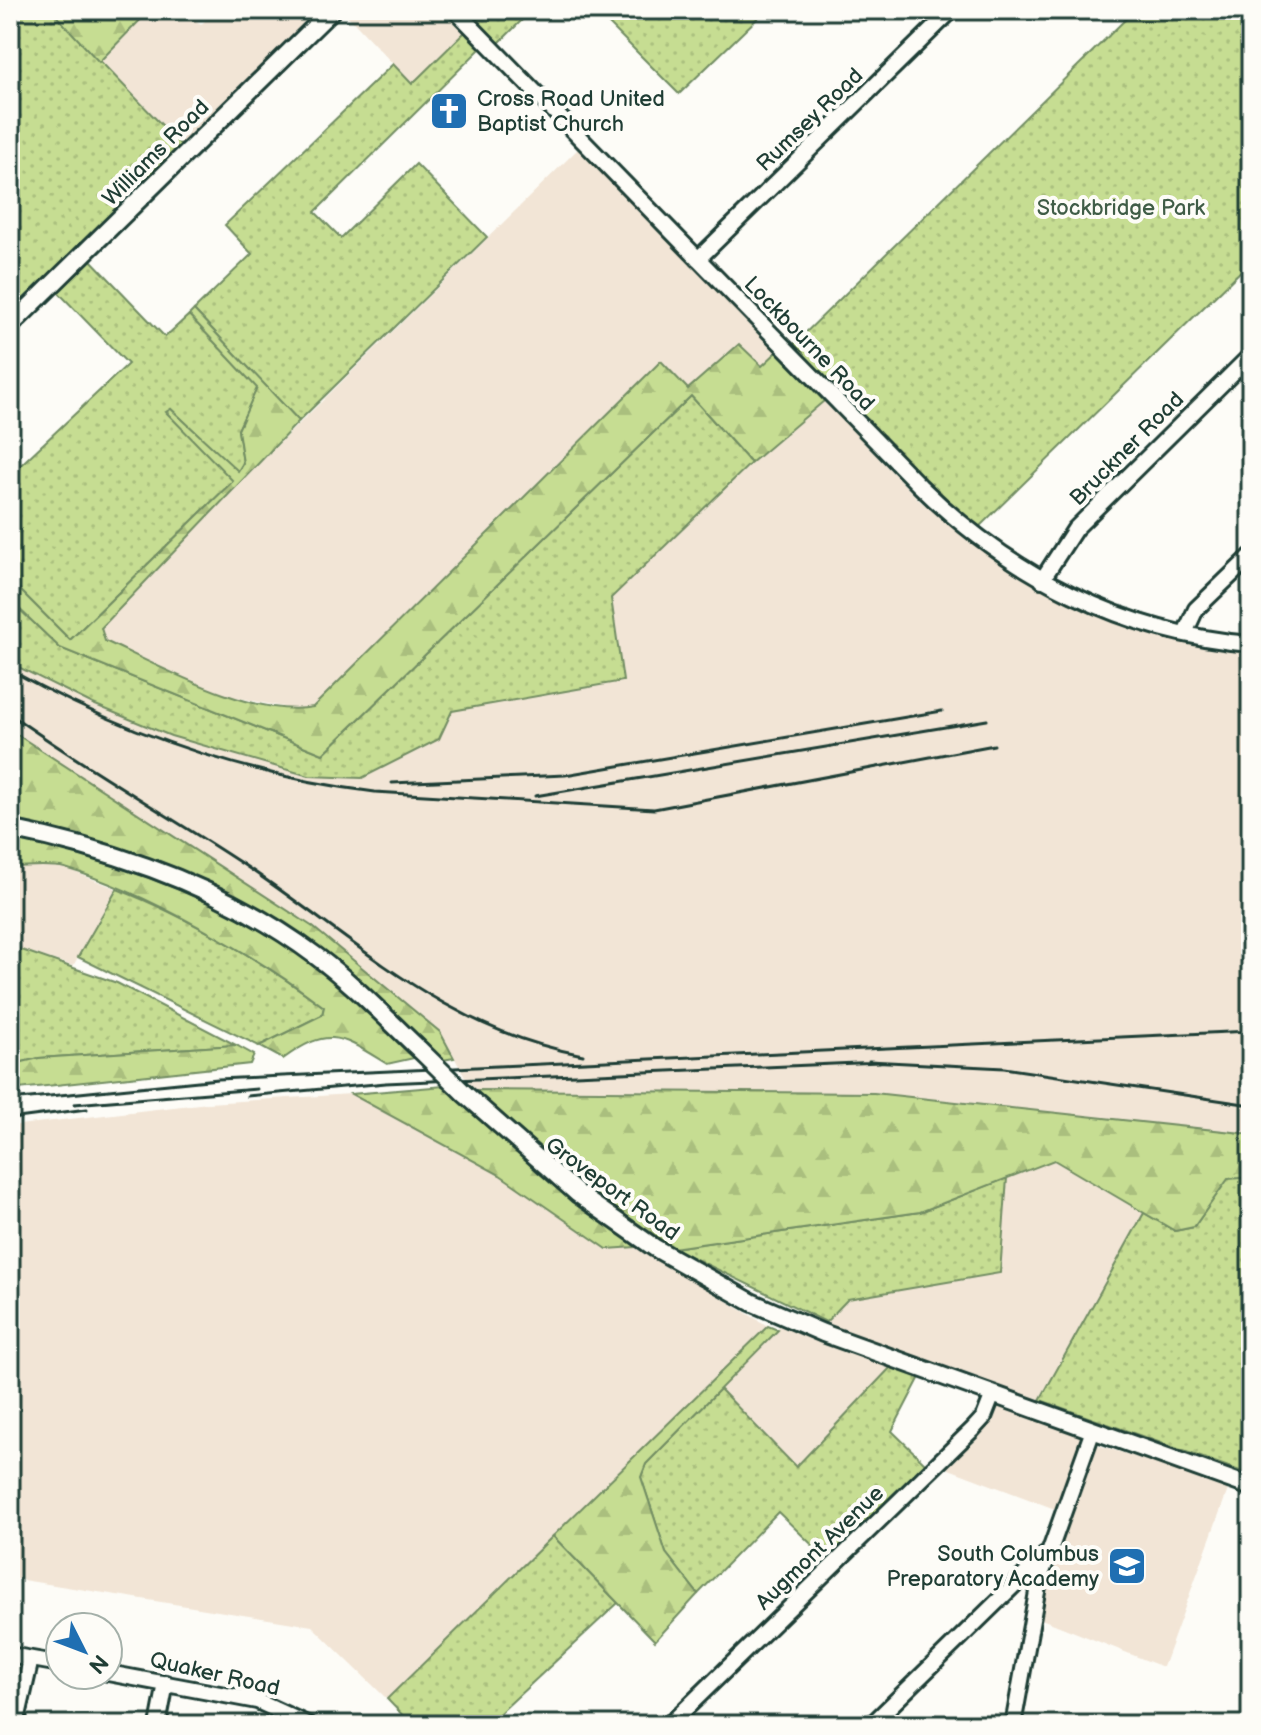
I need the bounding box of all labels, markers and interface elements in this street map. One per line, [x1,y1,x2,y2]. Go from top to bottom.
street label: Rumsey Road [751,63,869,178]
place label: Cross Road United Baptist Church [477,86,665,138]
church icon: Cross Road United Baptist Church [428,90,470,132]
street label: Williams Road [97,94,215,212]
park label: Stockbridge Park [1037,195,1205,222]
street label: Lockbourne Road [738,271,880,417]
street label: Bruckner Road [1064,386,1190,512]
street label: Groveport Road [540,1132,684,1247]
street label: Augmont Avenue [750,1480,890,1616]
place label: South Columbus Preparatory Academy [886,1541,1099,1593]
school or university icon: South Columbus Preparatory Academy [1106,1545,1148,1587]
north arrow [44,1611,124,1691]
street label: Quaker Road [147,1646,282,1703]
text: N [82,1648,113,1679]

